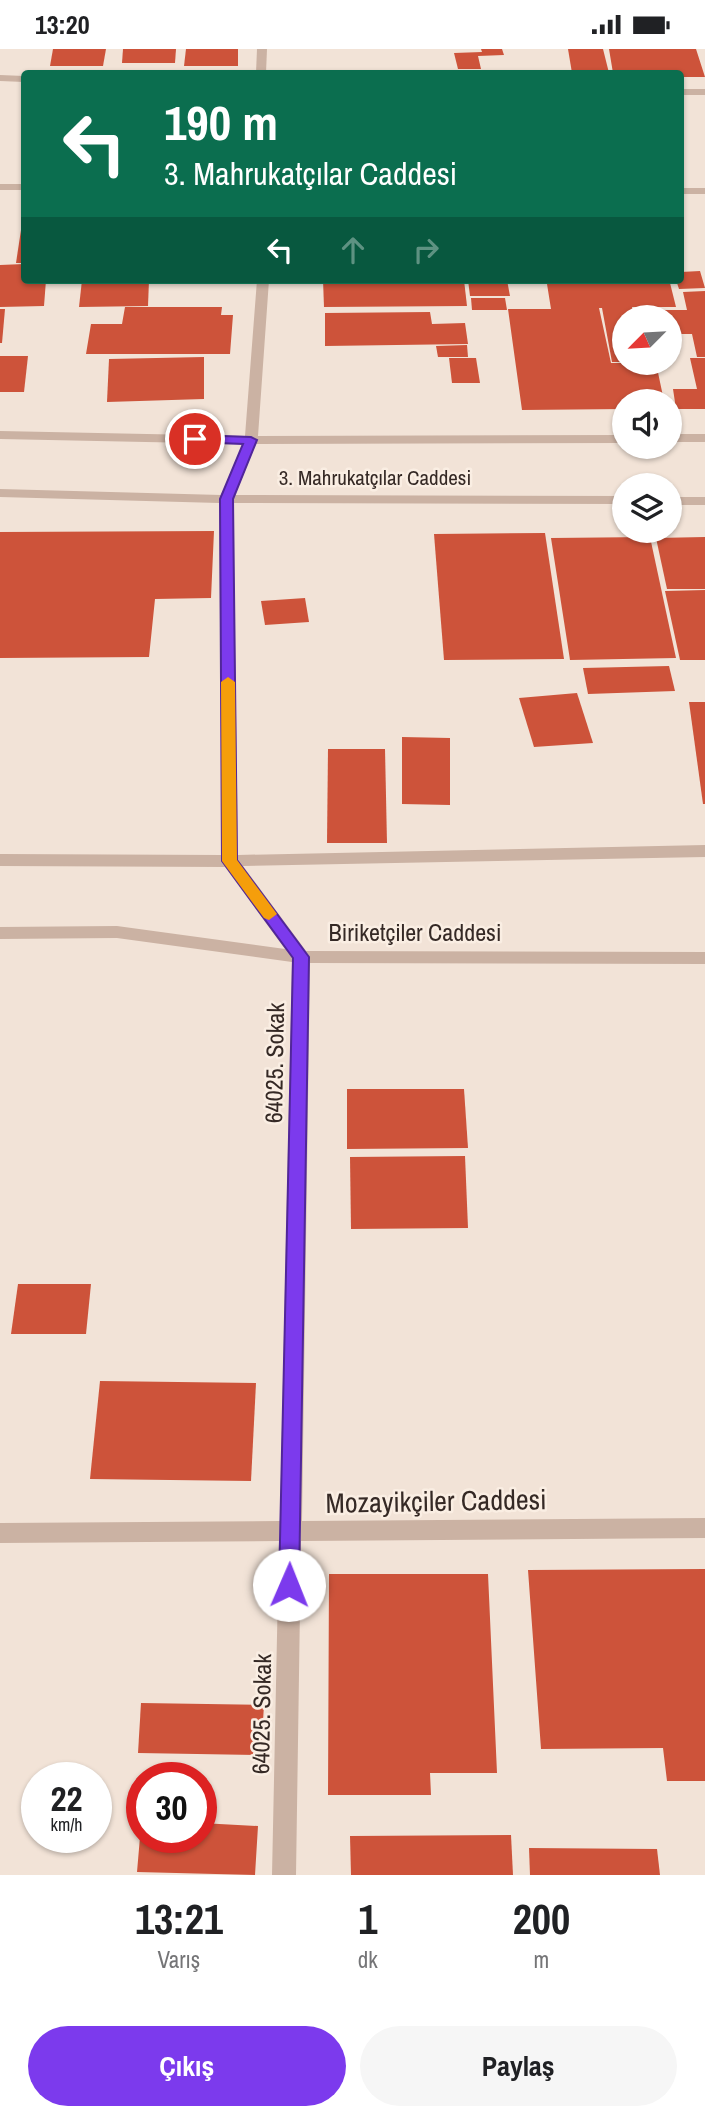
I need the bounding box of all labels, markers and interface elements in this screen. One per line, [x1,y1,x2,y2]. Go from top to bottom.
text: 13:20 [35,7,90,42]
text: 190 m [164,89,278,155]
icon: left [49,98,140,189]
text: 3. Mahrukatçılar Caddesi [164,152,457,195]
icon: left [261,231,299,269]
icon: ahead [334,231,372,269]
icon: right [407,231,445,269]
north arrow [612,305,682,375]
map controls [612,305,682,543]
button: sound [612,389,682,459]
pin [165,409,225,469]
icon: arrive [176,420,214,458]
street label: 3. Mahrukatçılar Caddesi [279,463,471,492]
button: layers [612,473,682,543]
street label: Biriketçiler Caddesi [329,916,501,948]
street label: 64025. Sokak [257,1002,291,1123]
street label: Mozayikçiler Caddesi [325,1480,547,1522]
position arrow [252,1548,326,1622]
street label: 64025. Sokak [244,1653,278,1774]
speed limit sign: 30 [126,1762,217,1853]
text: 22 [51,1775,82,1822]
text: km/h [51,1812,83,1837]
text: 13:21 [135,1891,223,1947]
text: 1 [358,1891,377,1947]
text: 200 [513,1891,570,1947]
text: Varış [158,1944,200,1975]
text: dk [358,1944,378,1975]
text: m [534,1944,549,1975]
button: Çıkış [28,2026,346,2106]
button: Paylaş [360,2026,677,2106]

